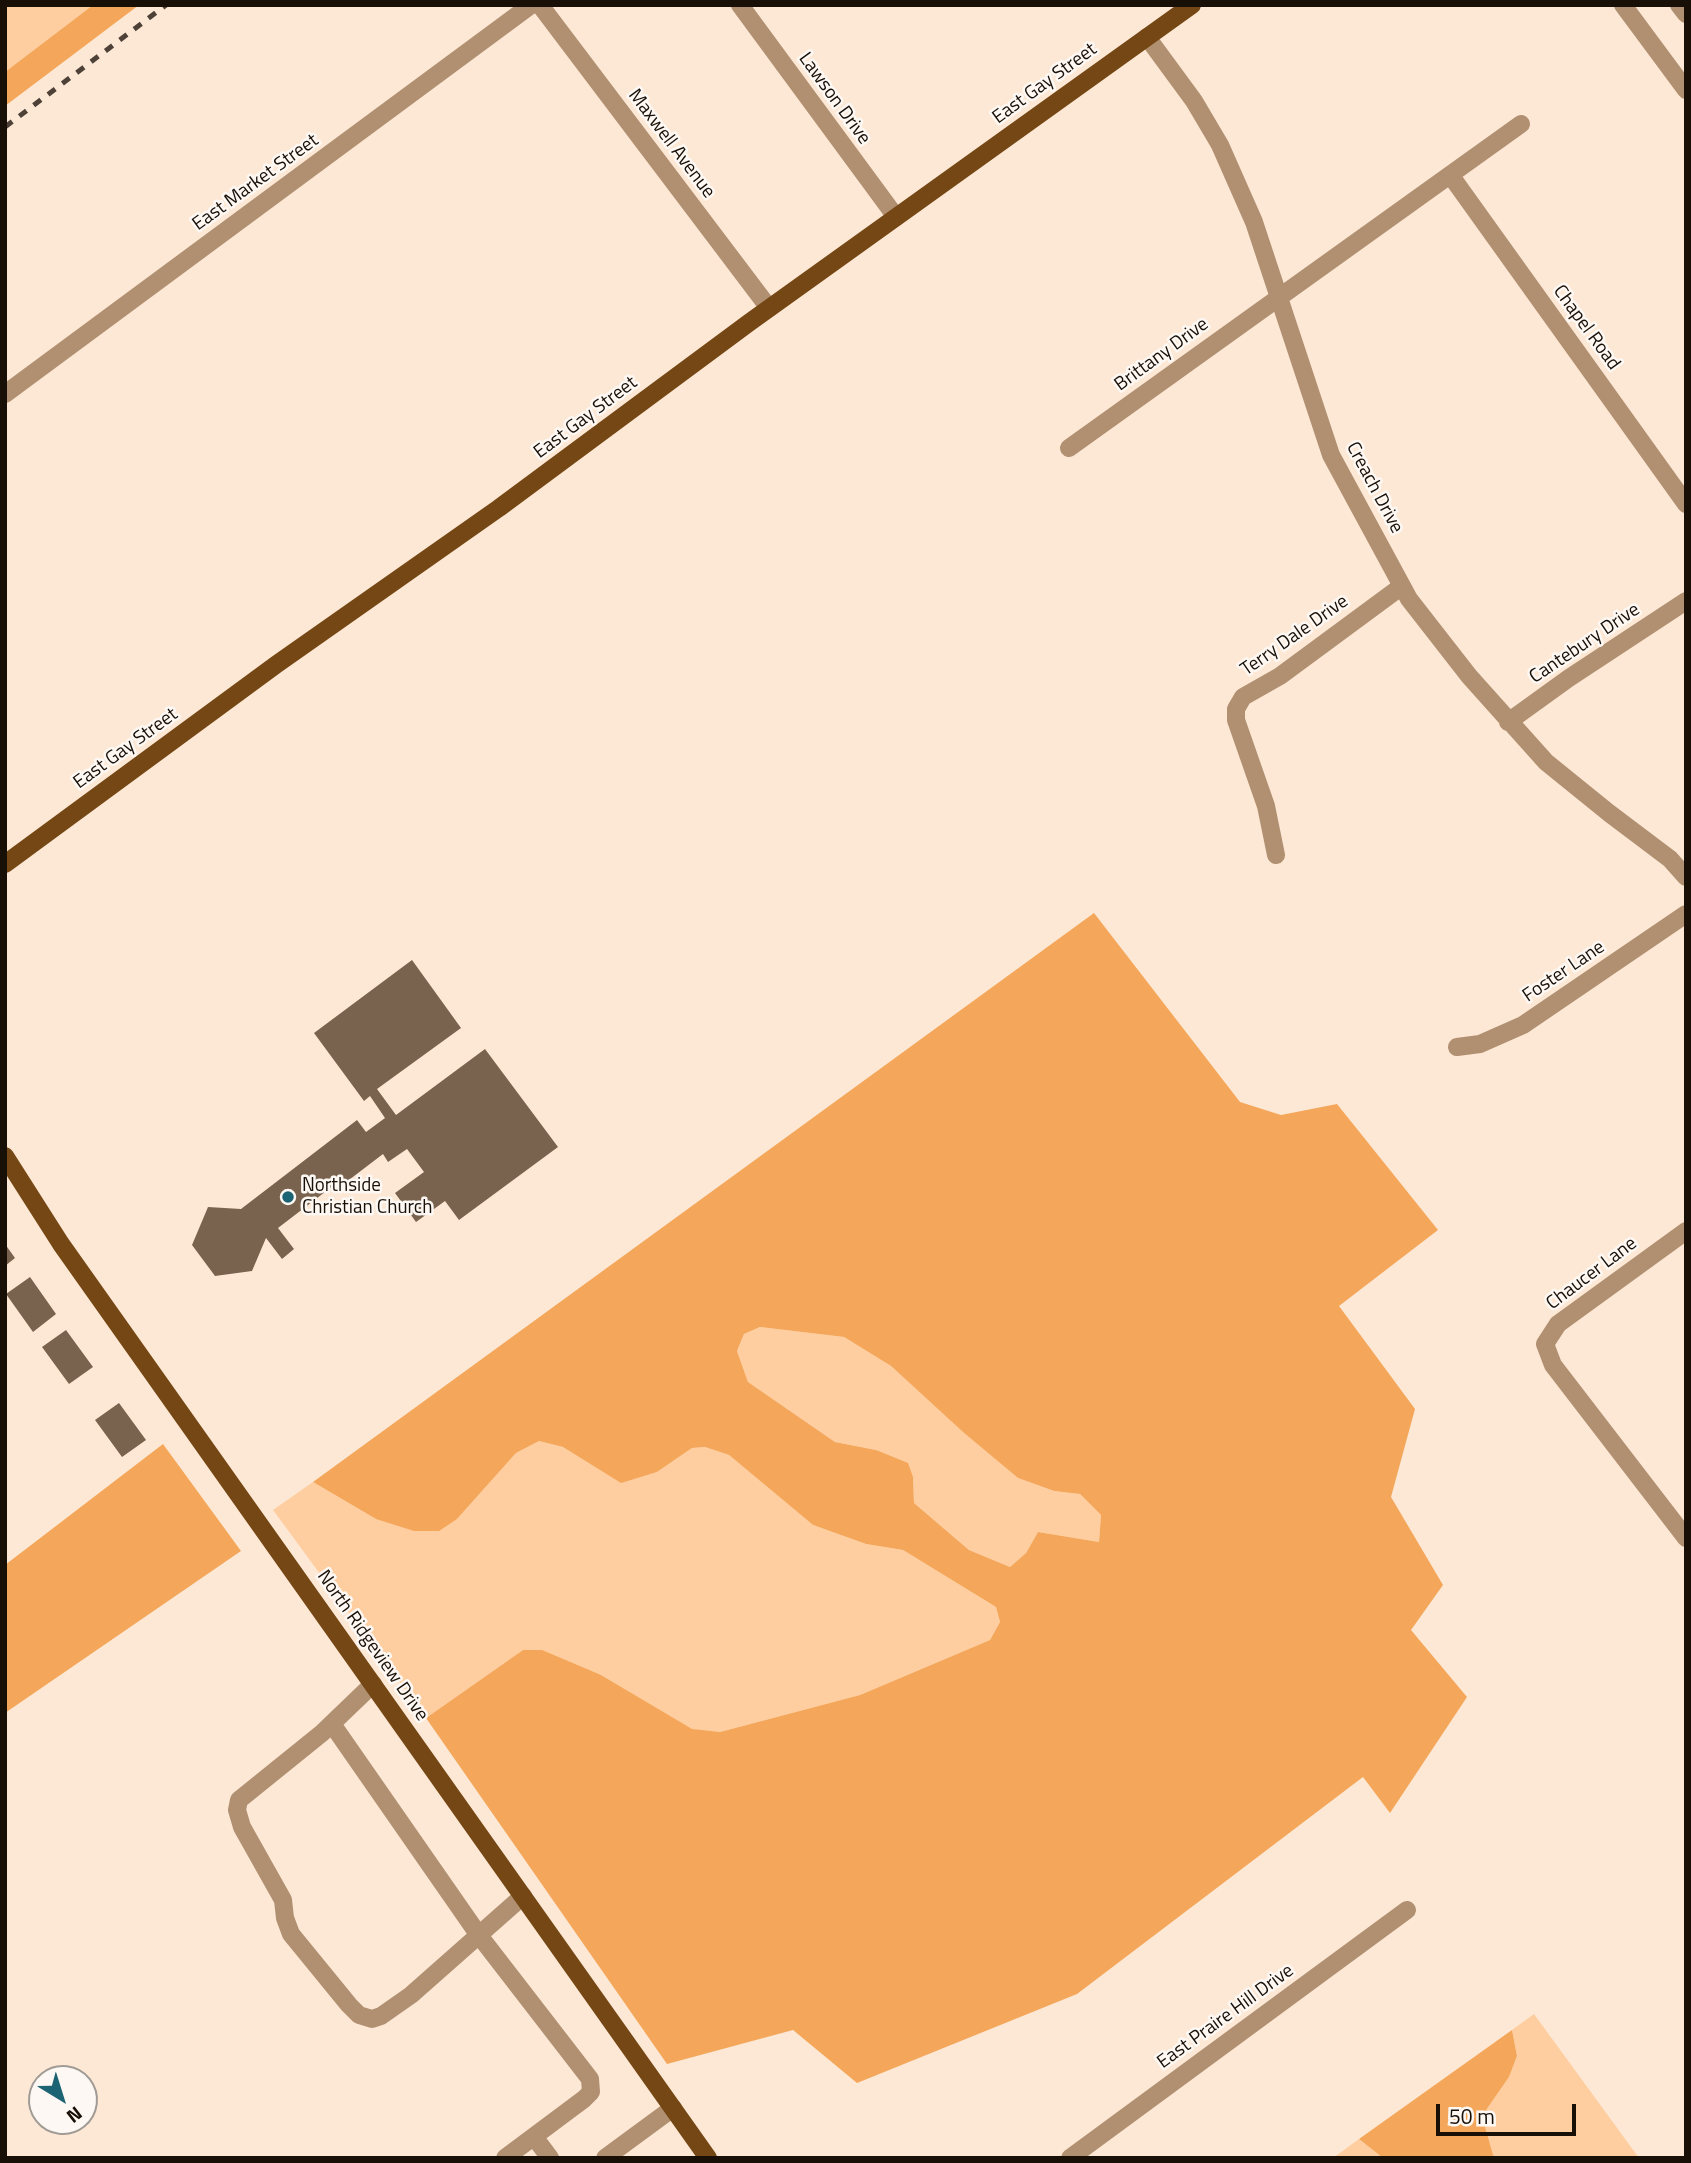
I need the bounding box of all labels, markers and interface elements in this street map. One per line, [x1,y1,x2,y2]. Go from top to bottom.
street label: East Gay Street [988,39,1102,129]
street label: Lawson Drive [793,49,875,149]
street label: Maxwell Avenue [623,85,719,203]
street label: East Market Street [189,130,323,236]
street label: Chapel Road [1548,281,1624,375]
street label: Brittany Drive [1111,313,1213,397]
street label: East Gay Street [530,372,642,464]
street label: Creach Drive [1340,439,1408,537]
street label: Terry Dale Drive [1237,591,1353,681]
street label: Cantebury Drive [1526,599,1644,689]
street label: East Gay Street [69,704,183,794]
street label: Foster Lane [1519,936,1609,1008]
place label: Northside Christian Church [302,1175,432,1219]
marker: Northside Christian Church [280,1189,296,1205]
street label: Chaucer Lane [1542,1233,1642,1315]
street label: North Ridgeview Drive [311,1566,433,1726]
street label: East Praire Hill Drive [1153,1960,1299,2074]
north arrow [28,2065,98,2135]
scale bar [1439,2090,1579,2134]
text: N [61,2100,89,2131]
text: 50 m [1449,2100,1495,2132]

